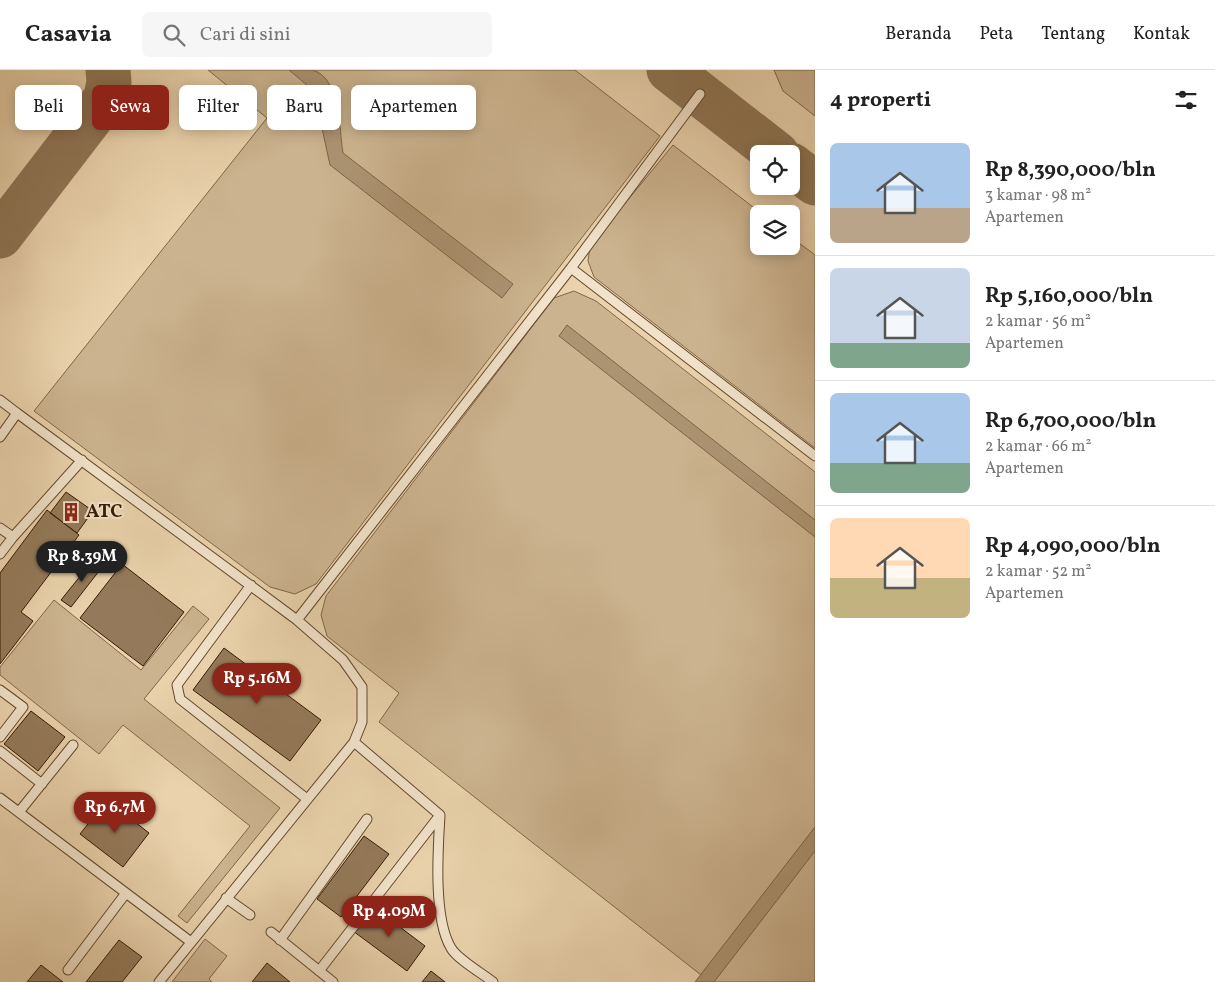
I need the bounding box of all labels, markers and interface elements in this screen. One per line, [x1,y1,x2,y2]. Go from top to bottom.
search box [142,12,492,57]
text: Casavia [25,18,112,52]
icon: search [160,21,188,49]
text: Cari di sini [200,22,290,48]
text: Beranda [885,22,951,47]
text: Peta [979,22,1013,47]
text: Tentang [1041,22,1105,47]
text: Kontak [1133,22,1190,47]
chip: Beli [15,85,82,130]
chip: Sewa [92,85,169,130]
chip: Filter [179,85,257,130]
chip: Baru [267,85,341,130]
chip: Apartemen [351,85,476,130]
text: 4 properti [830,86,931,115]
icon: filters [1172,86,1200,114]
map controls [750,145,800,255]
button: locate [750,145,800,195]
text: Rp 8,390,000/bln [985,156,1156,185]
icon: home [870,163,930,223]
text: 3 kamar · 98 m² [985,185,1091,207]
button: layers [750,205,800,255]
text: Apartemen [985,207,1064,229]
text: Rp 5,160,000/bln [985,282,1153,311]
icon: home [870,288,930,348]
text: 2 kamar · 56 m² [985,311,1091,333]
text: Apartemen [985,333,1064,355]
text: Rp 6,700,000/bln [985,407,1156,436]
icon: home [870,413,930,473]
text: 2 kamar · 66 m² [985,436,1091,458]
text: Apartemen [985,458,1064,480]
place label: ATC [86,499,123,525]
building icon: ATC [60,501,82,523]
text: Rp 4,090,000/bln [985,532,1161,561]
icon: home [870,538,930,598]
pin: Rp 8.39M [30,540,134,583]
text: Rp 8.39M [47,546,117,568]
text: 2 kamar · 52 m² [985,561,1091,583]
text: Apartemen [985,583,1064,605]
pin: Rp 5.16M [205,662,309,705]
text: Rp 5.16M [223,668,291,690]
pin: Rp 6.7M [69,792,161,834]
text: Rp 6.7M [85,797,145,819]
pin: Rp 4.09M [337,896,441,938]
text: Rp 4.09M [353,901,426,923]

